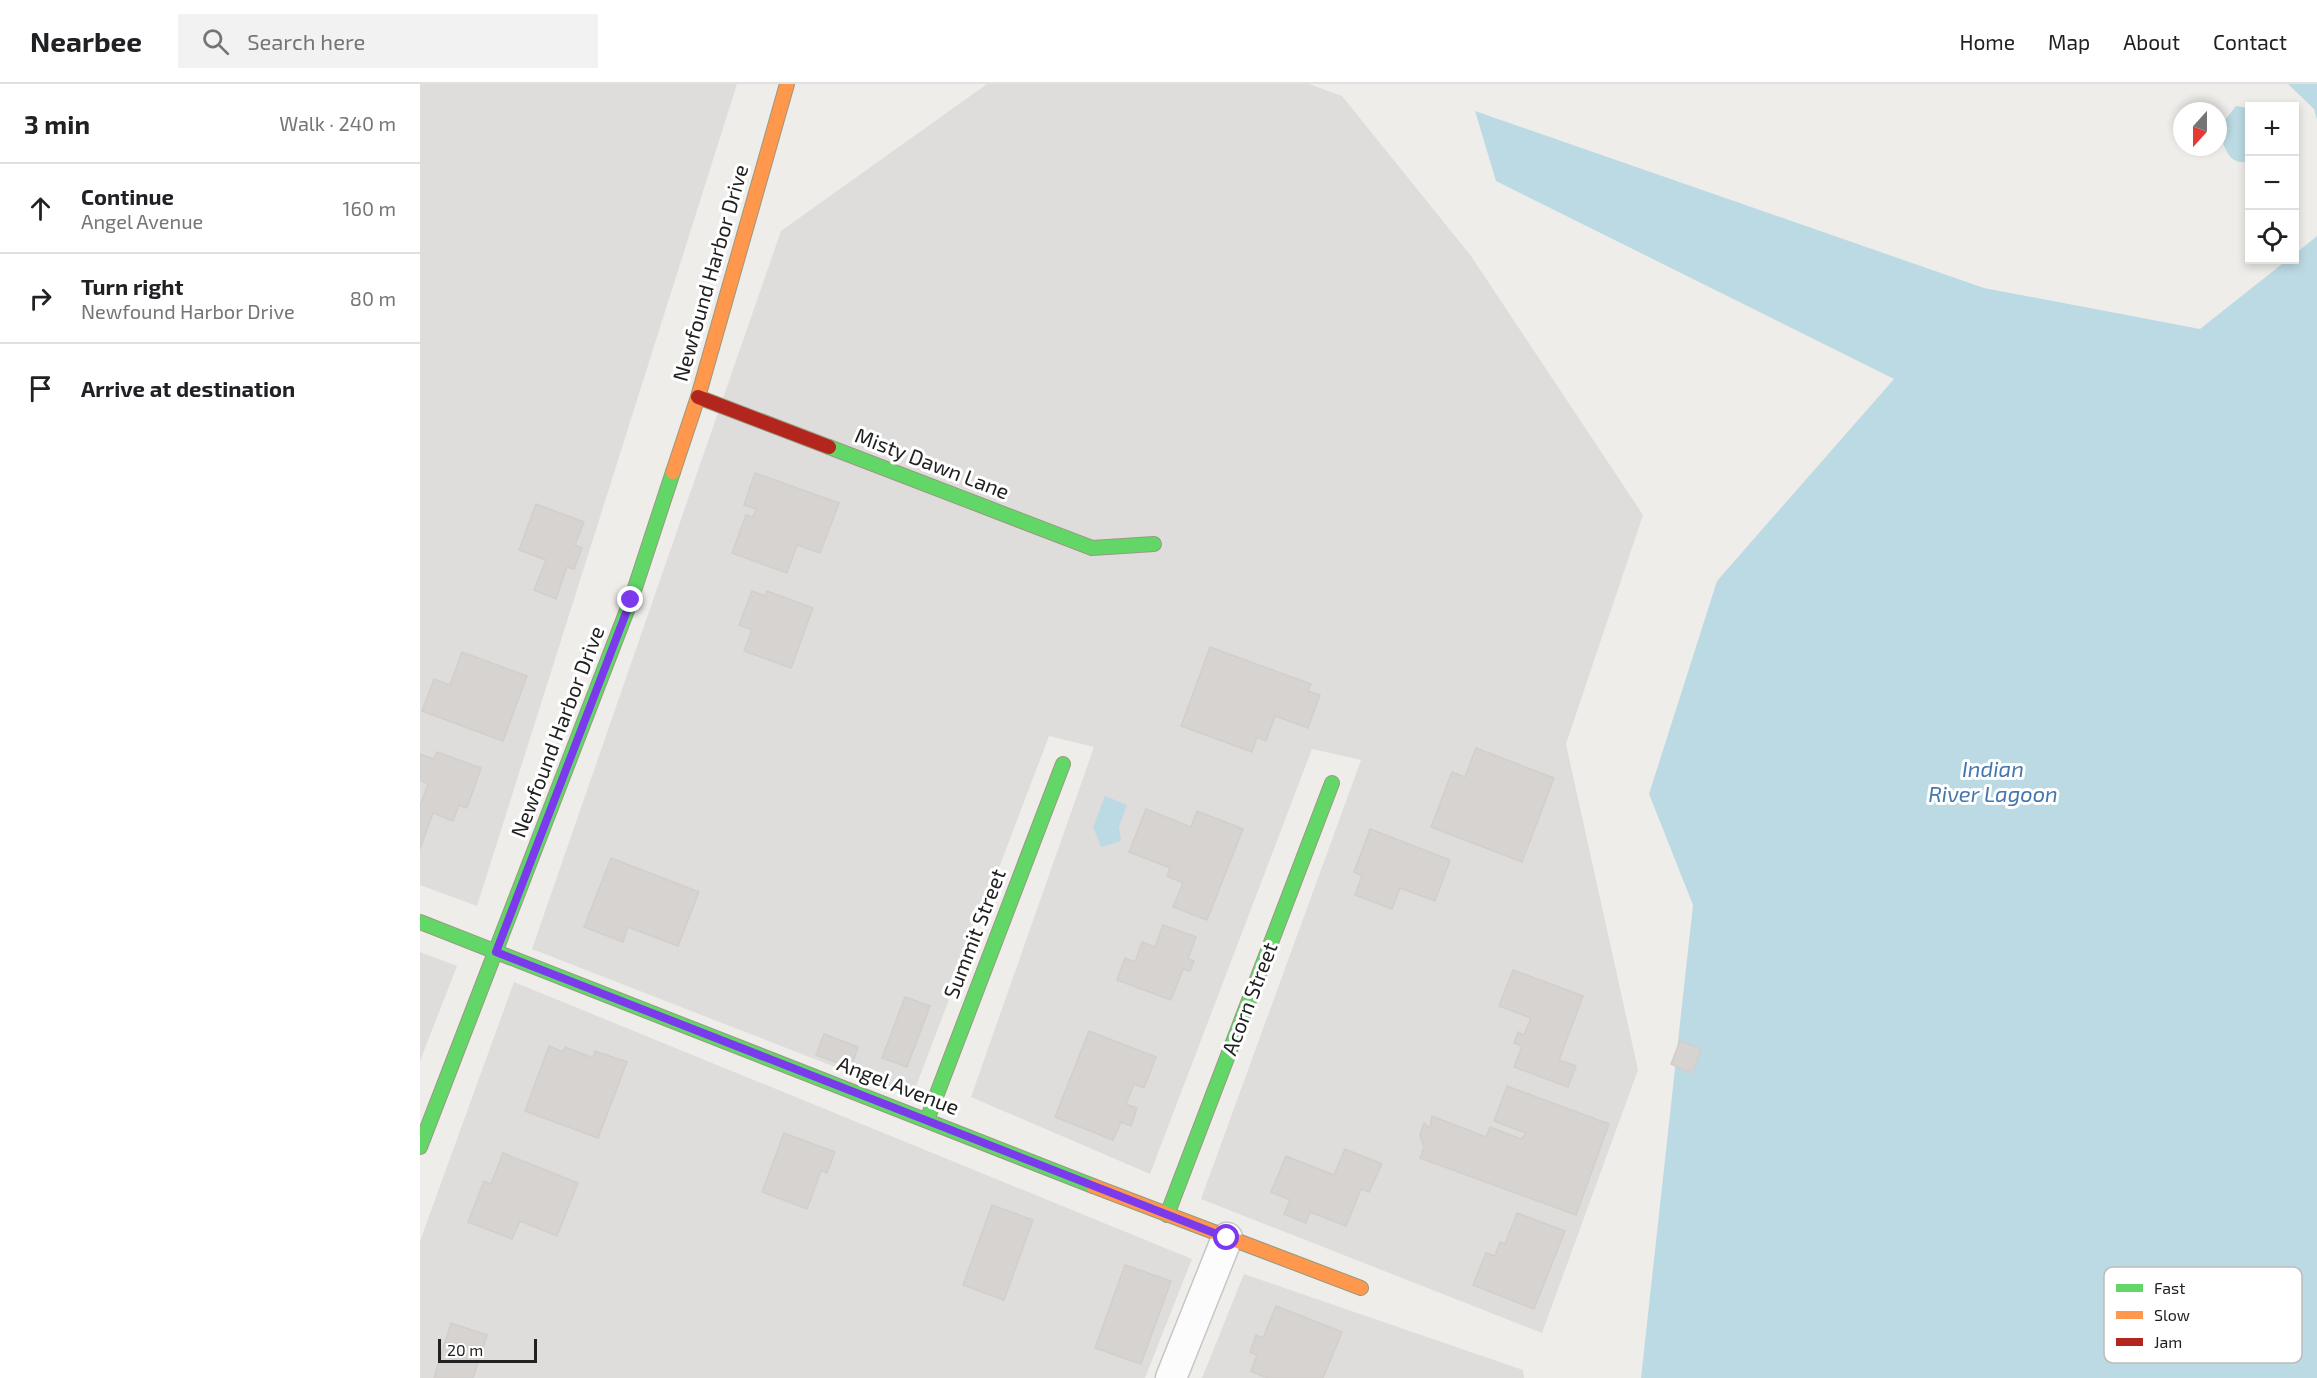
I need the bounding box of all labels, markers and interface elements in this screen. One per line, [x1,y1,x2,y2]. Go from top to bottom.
search box [178,14,598,68]
text: Nearbee [30,24,142,58]
icon: search [199,25,232,58]
text: Search here [247,28,365,54]
text: Home [1959,29,2015,54]
text: Map [2048,29,2090,54]
text: About [2123,29,2180,54]
text: Contact [2213,29,2287,54]
north arrow [2173,102,2227,156]
map controls [2245,102,2299,264]
button: + [2245,102,2299,156]
text: 3 min [24,108,90,139]
text: Walk · 240 m [279,111,396,135]
button: − [2245,156,2299,210]
street label: Newfound Harbor Drive [667,161,753,384]
text: Continue [81,183,174,209]
icon: ahead [24,192,57,225]
text: 160 m [343,196,396,220]
text: Angel Avenue [81,209,203,233]
button: locate [2245,210,2299,264]
text: Turn right [81,273,183,299]
icon: right [24,282,57,315]
text: 80 m [350,286,396,310]
text: Newfound Harbor Drive [81,299,295,323]
icon: arrive [24,372,57,405]
text: Arrive at destination [81,375,295,401]
street label: Misty Dawn Lane [852,422,1013,503]
route end [617,586,643,612]
street label: Newfound Harbor Drive [505,622,608,841]
water label: Indian River Lagoon [1928,755,2058,806]
street label: Summit Street [937,865,1010,1002]
street label: Acorn Street [1216,939,1282,1058]
street label: Angel Avenue [834,1050,963,1119]
route start [1213,1224,1239,1250]
legend [2104,1267,2302,1363]
text: Fast [2154,1278,2185,1297]
text: Slow [2154,1305,2190,1324]
text: Jam [2154,1332,2182,1351]
scale bar [438,1336,537,1364]
text: 20 m [447,1340,483,1359]

